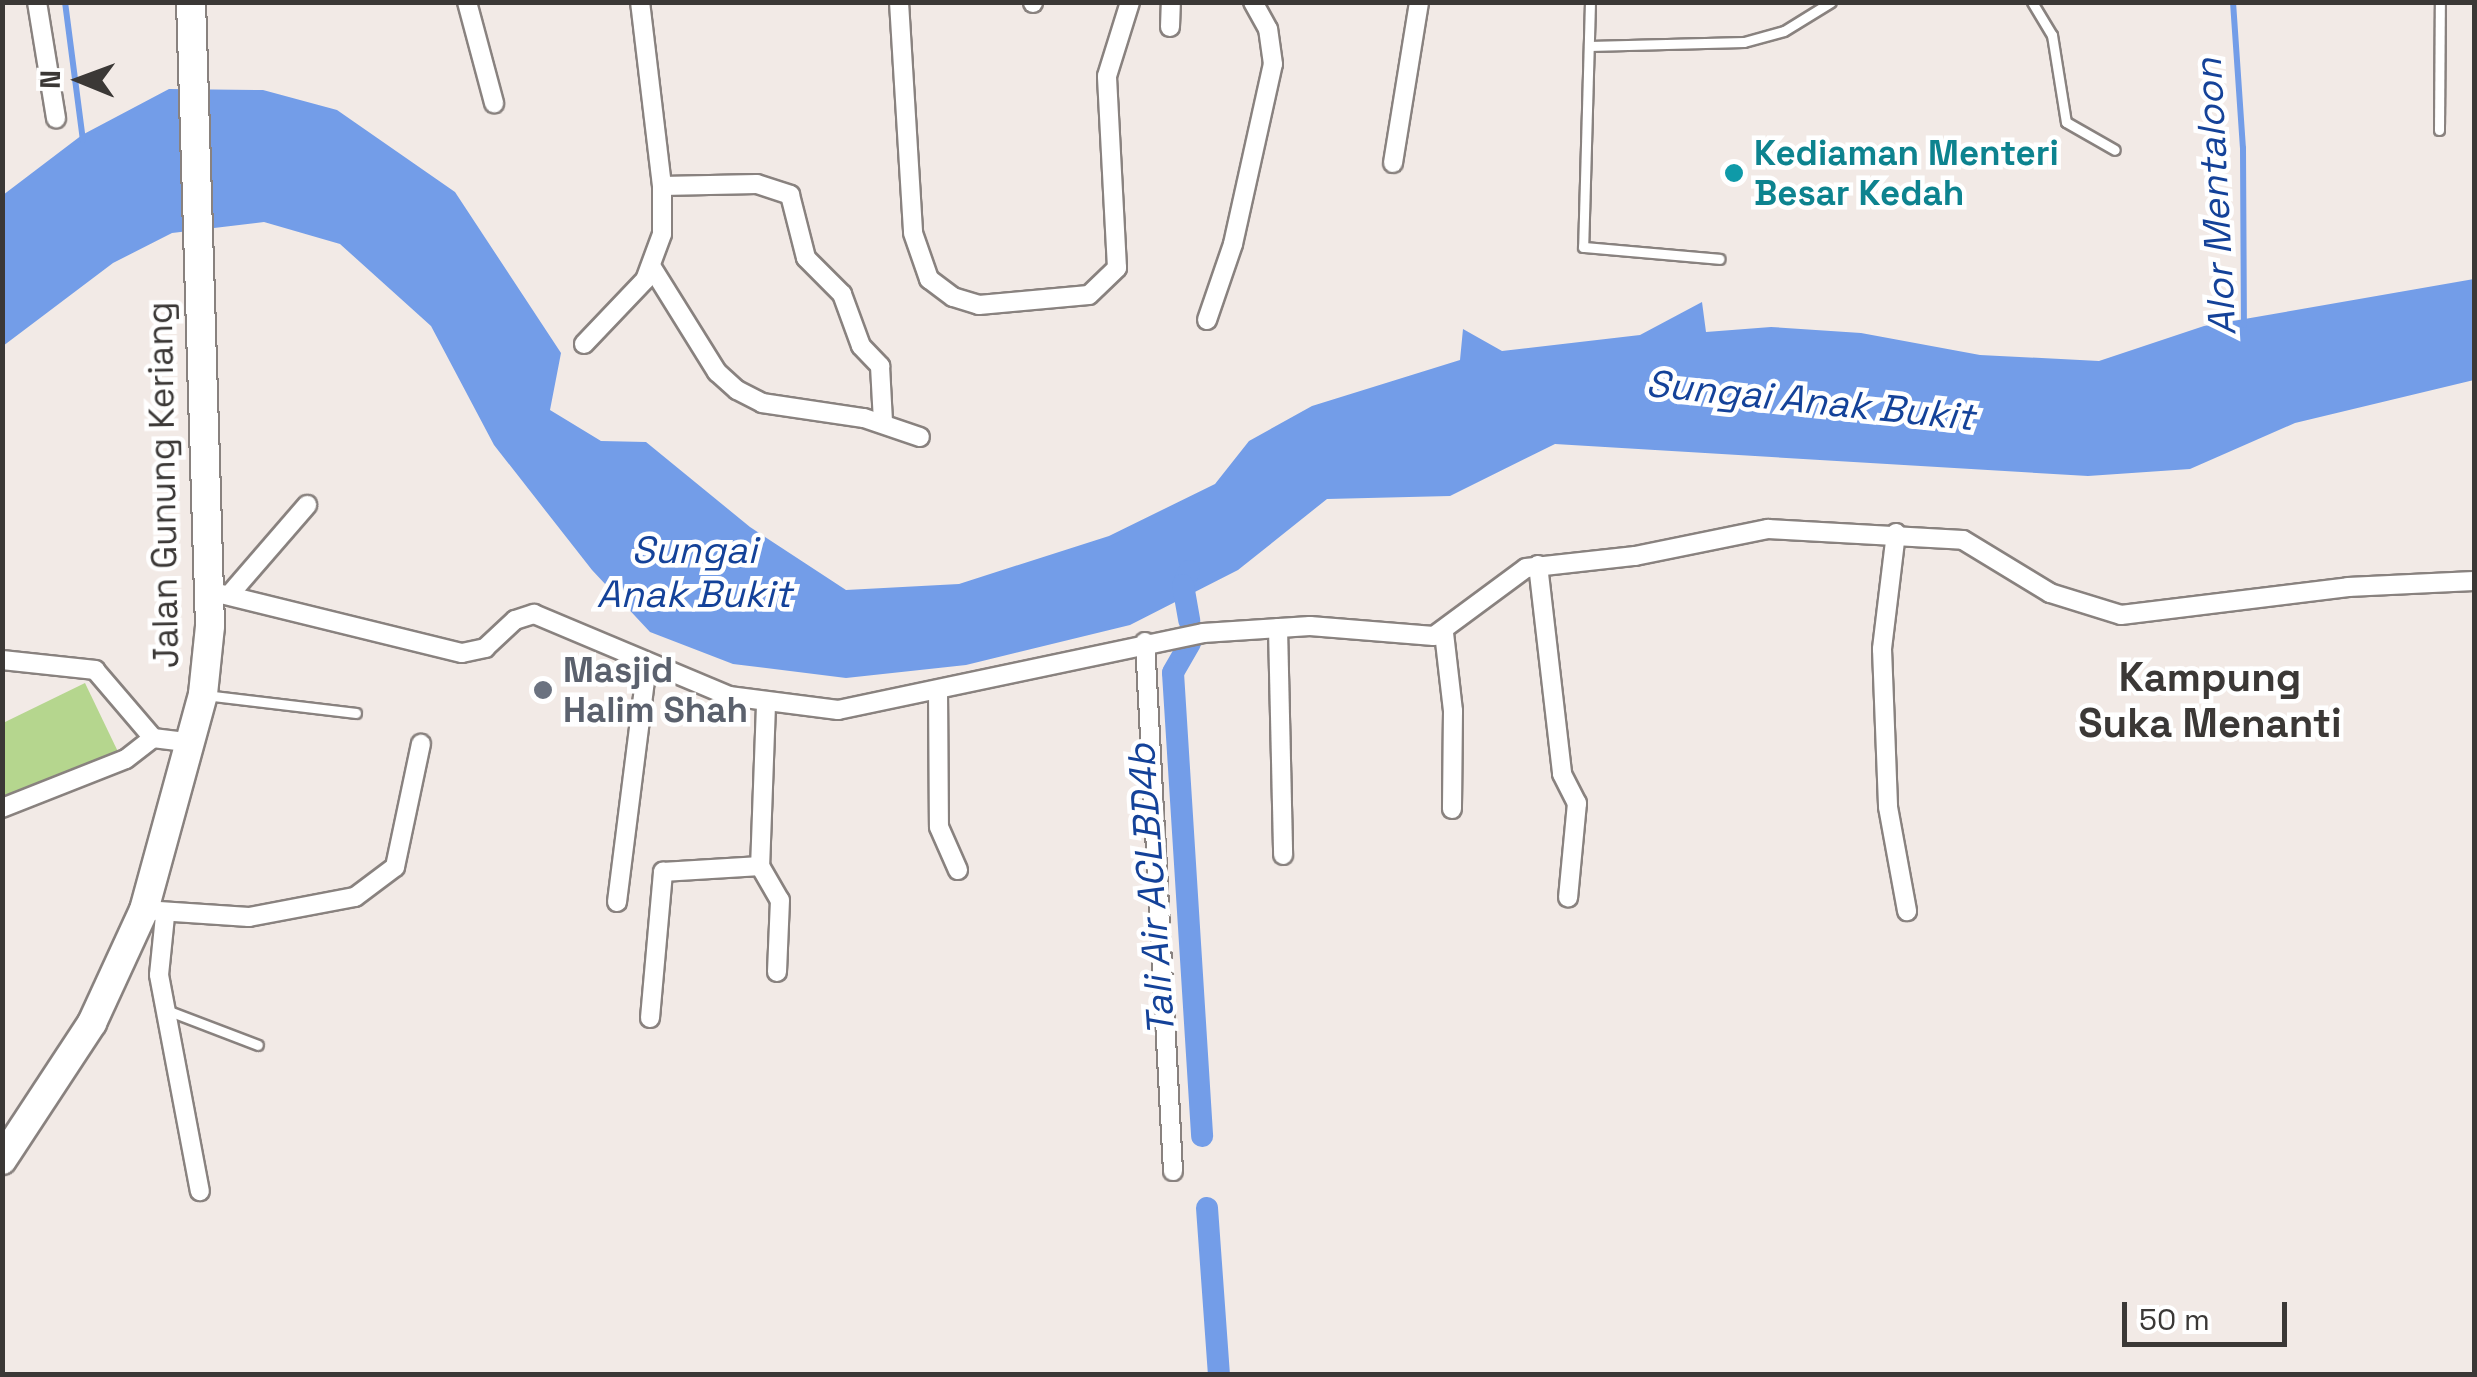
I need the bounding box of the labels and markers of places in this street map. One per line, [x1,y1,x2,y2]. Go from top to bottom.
place label: Kediaman Menteri Besar Kedah [1754,132,2059,214]
marker: Kediaman Menteri Besar Kedah [1723,162,1745,184]
place label: Masjid Halim Shah [563,649,748,731]
marker: Masjid Halim Shah [532,679,554,701]

